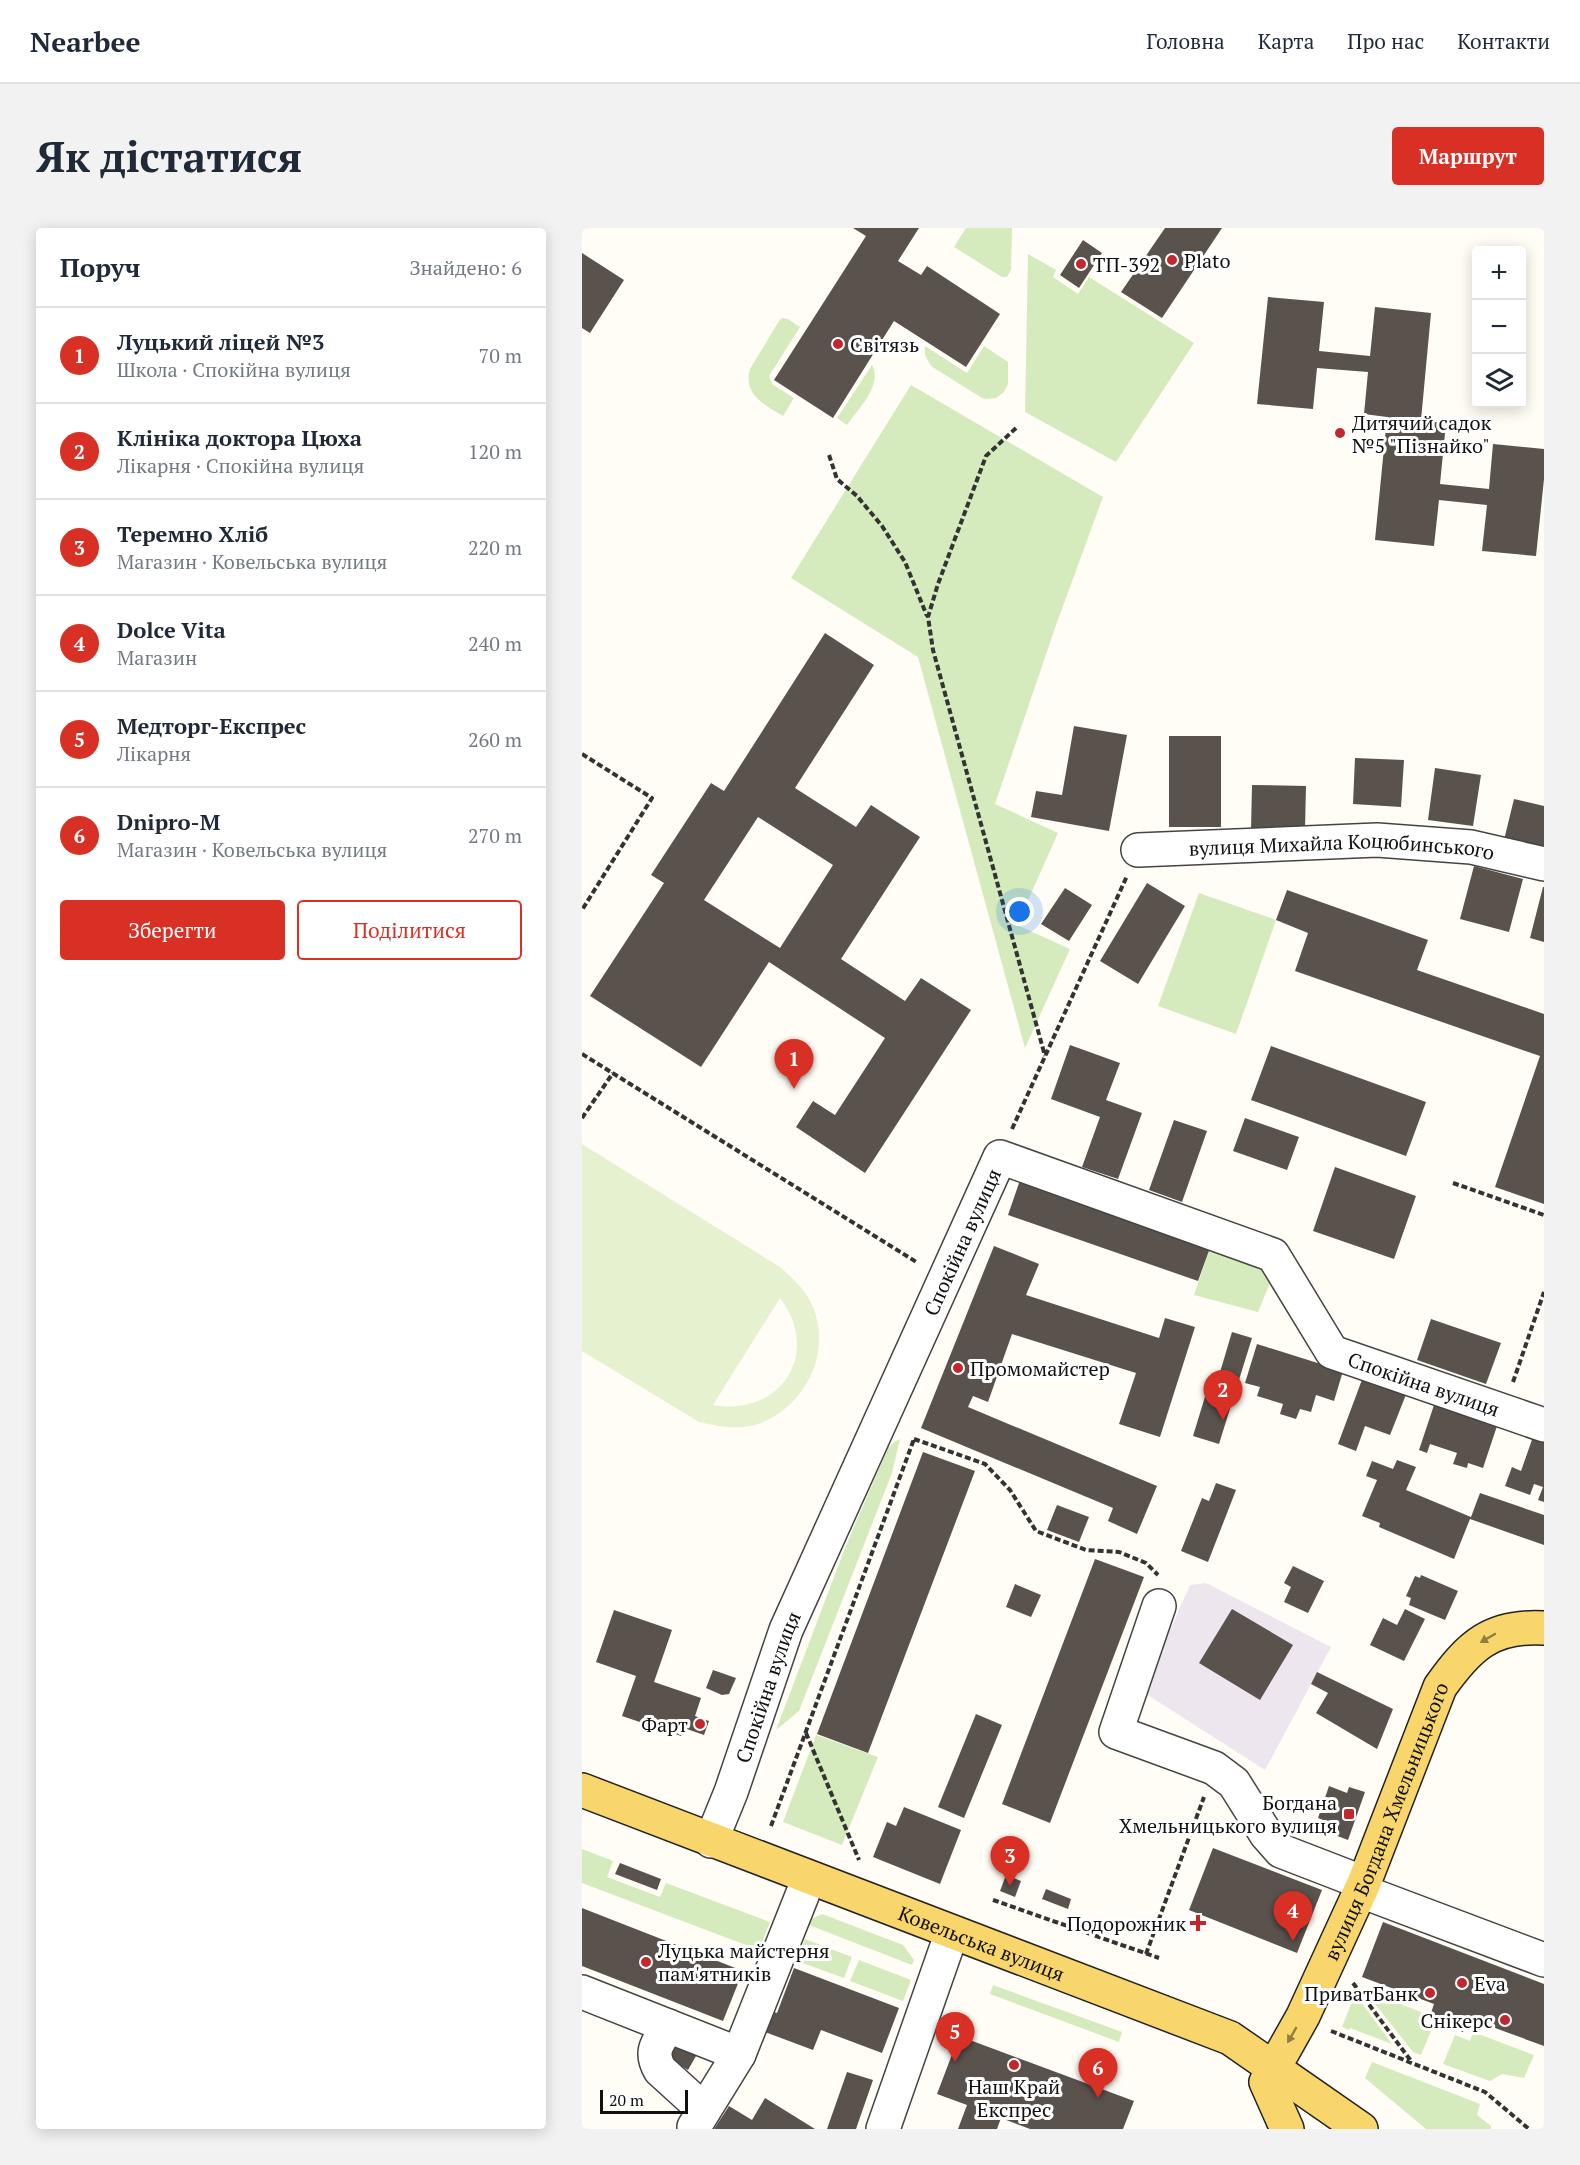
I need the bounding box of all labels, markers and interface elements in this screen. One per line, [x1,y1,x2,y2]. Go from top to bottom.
text: Nearbee [30,23,140,60]
text: Головна [1146,27,1225,55]
text: Карта [1258,27,1314,55]
text: Про нас [1347,27,1424,55]
text: Контакти [1457,27,1550,55]
button: Маршрут [1392,127,1544,185]
text: Як дістатися [36,128,302,184]
map controls [1472,246,1526,408]
button: + [1472,246,1526,300]
place label: Plato [1184,247,1231,274]
text: Поруч [60,250,141,284]
place label: ТП-392 [1093,251,1160,278]
marker: Plato [1165,253,1179,267]
text: Знайдено: 6 [409,254,522,281]
marker: ТП-392 [1074,257,1088,271]
button: − [1472,300,1526,354]
text: Луцький ліцей №3 [117,327,324,356]
place label: Світязь [850,331,919,358]
marker: Світязь [831,337,845,351]
text: 1 [74,342,85,369]
text: 70 m [479,342,522,369]
button: layers [1472,354,1526,408]
text: Школа · Спокійна вулиця [117,356,351,383]
place label: Дитячий садок №5 "Пізнайко" [1352,409,1492,459]
text: Клініка доктора Цюха [117,423,362,452]
marker: Дитячий садок №5 "Пізнайко" [1333,426,1347,440]
text: 2 [74,438,85,465]
text: 120 m [468,438,522,465]
text: Лікарня · Спокійна вулиця [117,452,364,479]
text: Теремно Хліб [117,519,268,548]
text: 3 [74,534,85,561]
text: 220 m [468,534,522,561]
text: Магазин · Ковельська вулиця [117,548,387,575]
text: Dolce Vita [117,615,226,644]
text: 4 [74,630,85,657]
text: 240 m [468,630,522,657]
text: Магазин [117,644,197,671]
text: Медторг-Експрес [117,711,306,740]
text: 5 [74,726,85,753]
text: 260 m [468,726,522,753]
text: Лікарня [117,740,191,767]
text: Dnipro-M [117,807,220,836]
text: 6 [74,822,85,849]
text: 270 m [468,822,522,849]
street label: вулиця Михайла Коцюбинського [1188,826,1497,866]
text: Магазин · Ковельська вулиця [117,836,387,863]
your location [1005,897,1034,926]
button: Зберегти [60,900,285,960]
button: Поділитися [297,900,522,960]
pin: 1 [774,1040,814,1089]
street label: Спокійна вулиця [917,1164,1007,1320]
street label: Спокійна вулиця [1345,1345,1503,1422]
place label: Промомайстер [970,1355,1110,1382]
marker: Промомайстер [951,1361,965,1375]
pin: 2 [1204,1370,1242,1420]
street label: Спокійна вулиця [728,1607,806,1766]
one-way arrow [1479,1633,1496,1643]
street label: вулиця Богдана Хмельницького [1317,1678,1454,1964]
place label: Фарт [641,1711,688,1738]
marker: Фарт [693,1717,707,1731]
place label: Богдана Хмельницького вулиця [1119,1789,1337,1839]
marker: Богдана Хмельницького вулиця [1342,1807,1356,1821]
pin: 3 [990,1836,1030,1886]
pin: 4 [1274,1892,1312,1941]
street label: Ковельська вулиця [895,1899,1069,1987]
place label: Подорожник [1067,1910,1186,1937]
marker: Подорожник [1191,1916,1205,1930]
place label: Луцька майстерня пам'ятників [657,1937,830,1987]
marker: Луцька майстерня пам'ятників [639,1955,653,1969]
place label: Eva [1474,1970,1506,1997]
marker: Eva [1455,1976,1469,1990]
place label: ПриватБанк [1304,1980,1418,2007]
marker: ПриватБанк [1423,1986,1437,2000]
place label: Снікерс [1421,2007,1493,2034]
pin: 5 [936,2012,974,2062]
marker: Снікерс [1498,2013,1512,2027]
one-way arrow [1287,2026,1297,2043]
pin: 6 [1078,2048,1118,2098]
marker: Наш Край Експрес [1007,2058,1021,2072]
place label: Наш Край Експрес [968,2073,1060,2123]
scale bar [600,2087,688,2114]
text: 20 m [609,2089,644,2111]

